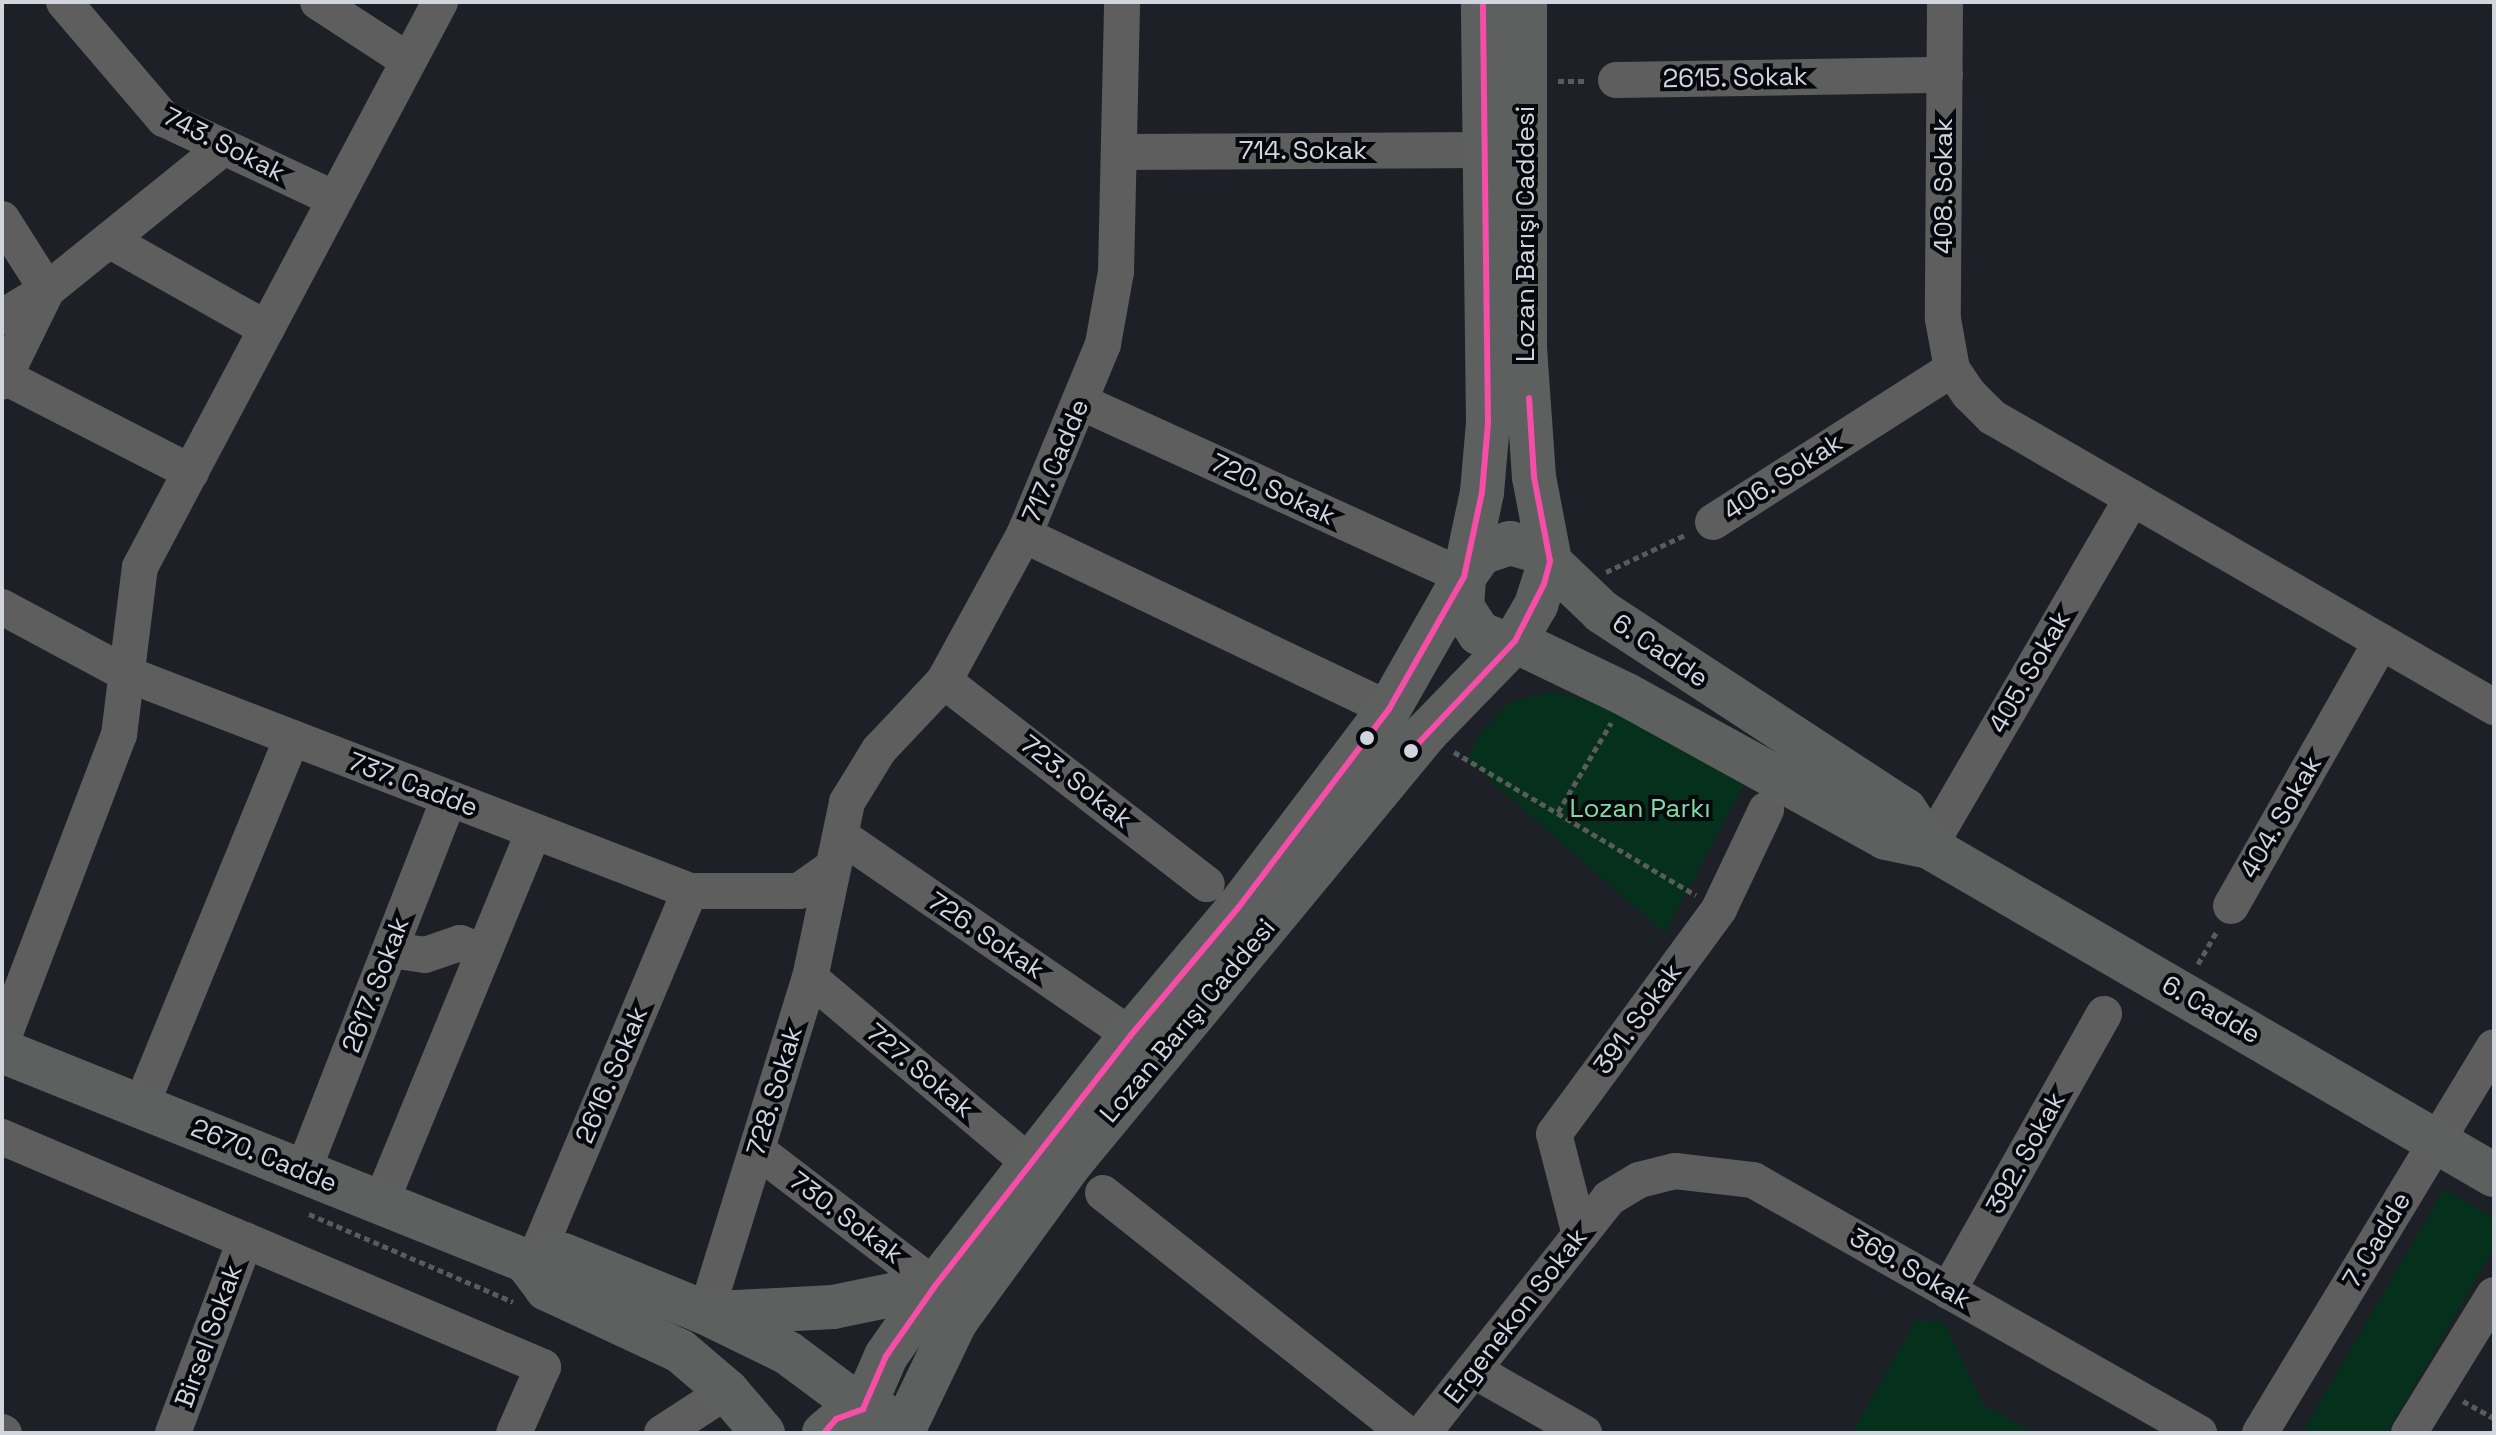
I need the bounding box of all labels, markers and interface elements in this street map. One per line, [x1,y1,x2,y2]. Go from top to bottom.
street label: 2615. Sokak [1662,61,1808,95]
street label: 743. Sokak [158,101,290,189]
street label: Lozan Barışı Caddesi [1510,106,1542,362]
street label: 408. Sokak [1928,117,1960,255]
street label: 714. Sokak [1238,135,1368,167]
street label: 717. Cadde [1016,394,1096,528]
street label: 406. Sokak [1717,427,1849,527]
street label: 720. Sokak [1206,447,1340,533]
street label: 405. Sokak [1982,605,2078,739]
street label: 6. Cadde [1606,607,1714,695]
street label: 723. Sokak [1014,729,1138,835]
unlabelled marker [1359,730,1375,746]
unlabelled marker [1403,743,1419,759]
street label: 737. Cadde [344,746,482,824]
street label: 404. Sokak [2233,750,2329,884]
park label: Lozan Parkı [1569,793,1711,825]
street label: 726. Sokak [922,886,1050,986]
street label: 2617. Sokak [336,913,416,1057]
street label: Lozan Barışı Caddesi [1094,913,1282,1129]
street label: 391. Sokak [1587,957,1689,1081]
street label: 6. Cadde [2156,969,2266,1051]
street label: 2616. Sokak [569,1002,655,1148]
street label: 727. Sokak [860,1017,980,1125]
street label: 728. Sokak [740,1022,810,1160]
street label: 392. Sokak [1980,1086,2072,1220]
street label: 2670. Cadde [186,1112,342,1200]
street label: 730. Sokak [783,1165,909,1271]
street label: 7. Cadde [2336,1186,2418,1294]
street label: Ergenekon Sokak [1438,1222,1594,1410]
street label: 369. Sokak [1844,1222,1976,1316]
street label: Birsel Sokak [169,1260,249,1412]

